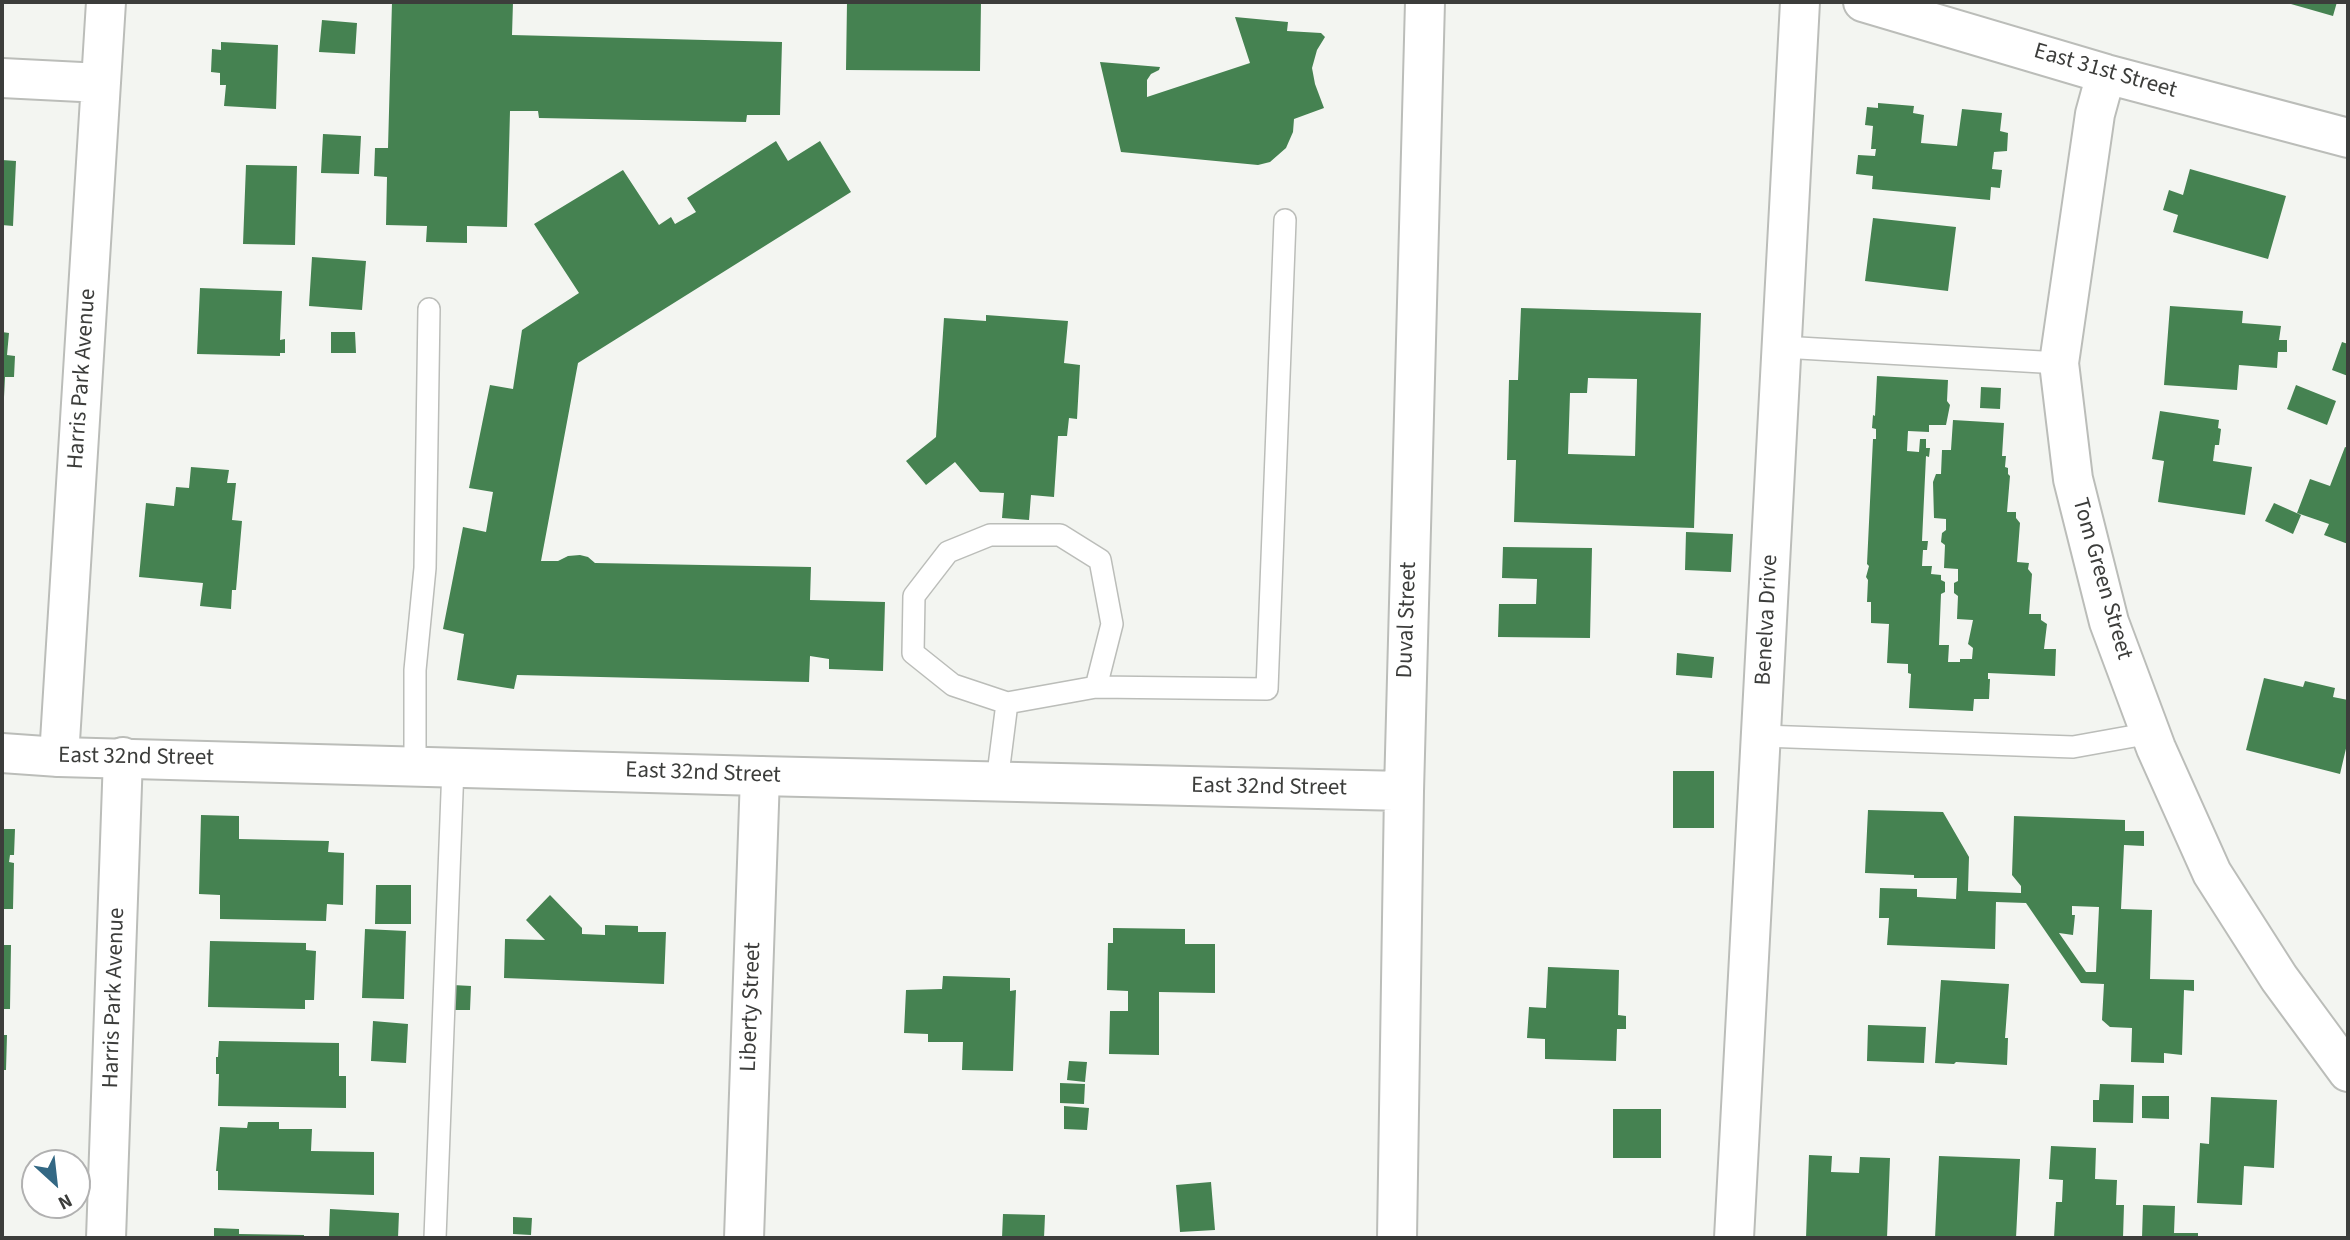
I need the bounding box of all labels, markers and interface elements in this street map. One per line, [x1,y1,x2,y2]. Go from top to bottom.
street label: East 31st Street [2030,38,2180,106]
street label: Harris Park Avenue [63,288,103,470]
street label: Tom Green Street [2065,495,2137,663]
street label: Benelva Drive [1751,554,1785,686]
street label: Duval Street [1392,561,1424,679]
street label: East 32nd Street [58,743,214,773]
street label: East 32nd Street [625,757,781,791]
street label: East 32nd Street [1191,773,1347,803]
street label: Harris Park Avenue [98,907,132,1089]
street label: Liberty Street [736,942,768,1072]
north arrow [21,1149,91,1219]
text: N [53,1186,77,1216]

